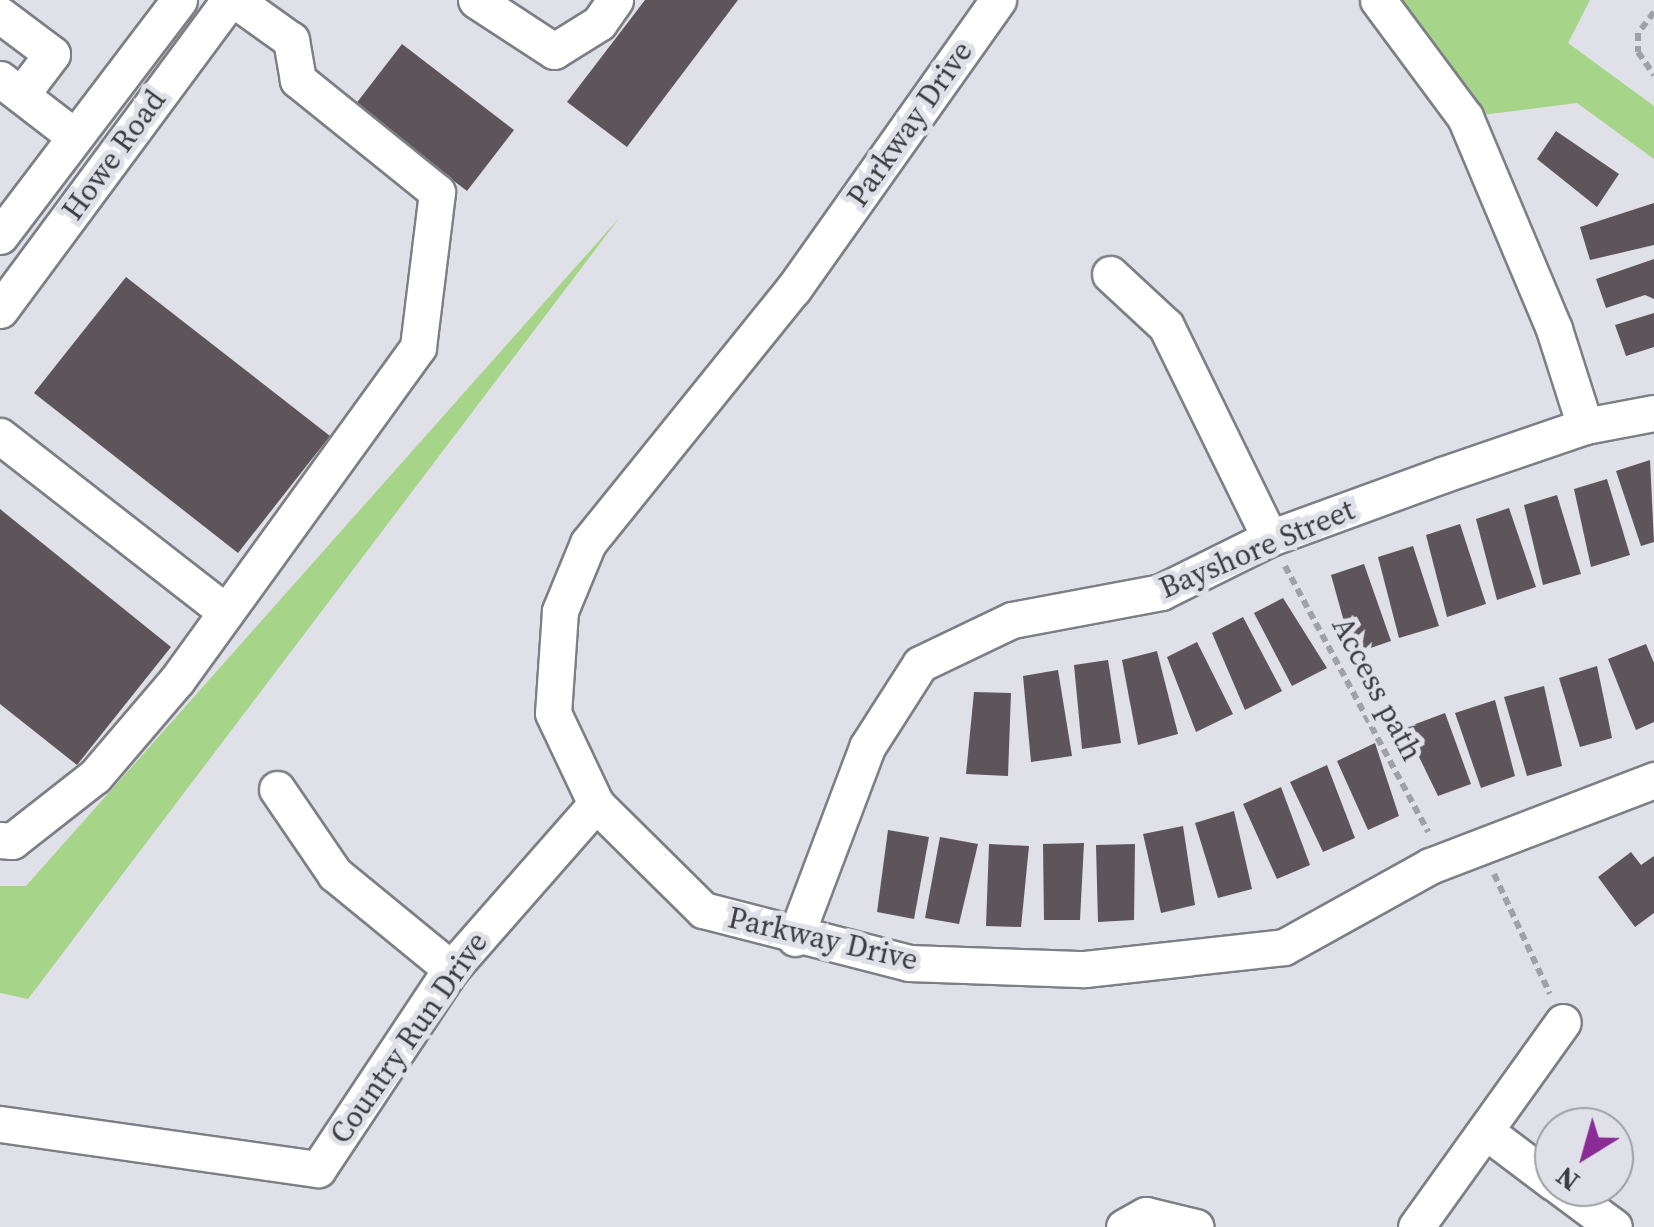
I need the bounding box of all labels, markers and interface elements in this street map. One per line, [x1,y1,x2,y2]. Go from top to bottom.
street label: Parkway Drive [840,34,980,214]
street label: Howe Road [55,83,173,227]
street label: Bayshore Street [1154,492,1360,606]
street label: Access path [1324,611,1430,767]
street label: Parkway Drive [725,900,921,978]
street label: Country Run Drive [323,925,495,1151]
north arrow [1534,1107,1634,1207]
text: N [1548,1158,1587,1201]

